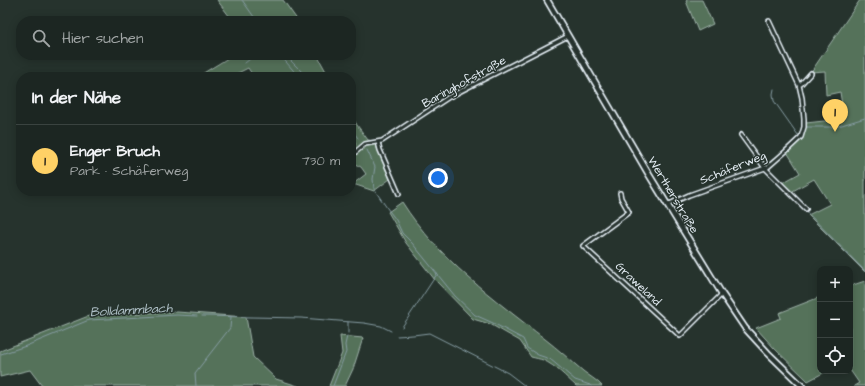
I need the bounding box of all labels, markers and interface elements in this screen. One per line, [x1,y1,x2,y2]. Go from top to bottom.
search box [16,16,356,60]
icon: search [30,27,52,49]
text: Hier suchen [62,28,143,49]
street label: Baringhofstraße [419,52,510,113]
text: In der Nähe [32,86,121,110]
pin: 1 [822,99,848,132]
text: Enger Bruch [70,141,160,162]
street label: Schäferweg [697,147,769,190]
text: 1 [44,152,46,170]
text: 730 m [302,152,340,170]
street label: Wertherstraße [643,153,703,237]
text: Park · Schäferweg [70,162,188,180]
your location [428,168,448,188]
street label: Graweland [611,258,665,310]
map controls [817,266,853,374]
button: + [817,266,853,302]
water label: Bolldammbach [89,299,173,321]
button: − [817,302,853,338]
button: locate [817,338,853,374]

